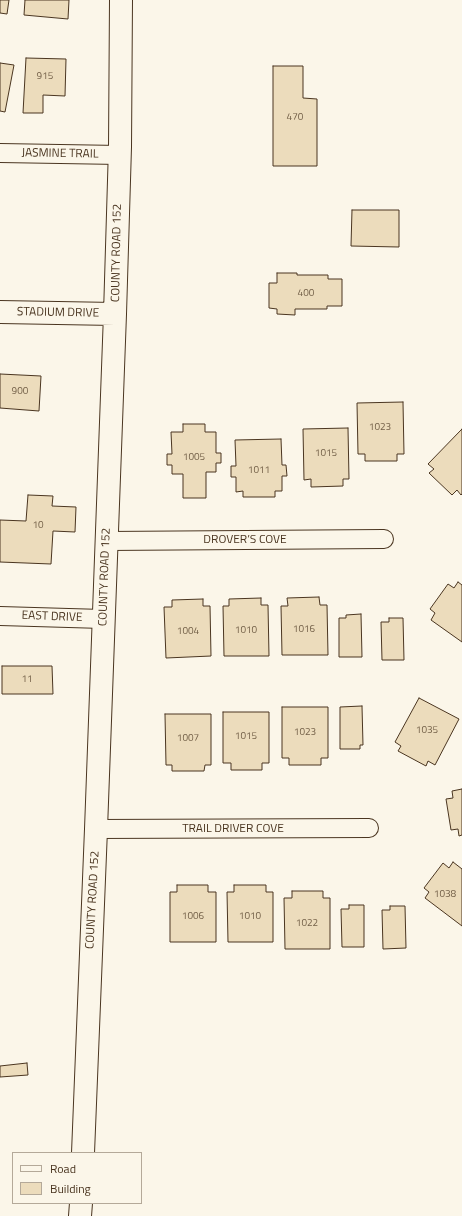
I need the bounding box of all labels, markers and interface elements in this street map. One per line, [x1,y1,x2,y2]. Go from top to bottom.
house number: 915 [37,71,53,83]
house number: 470 [287,112,303,124]
street label: JASMINE TRAIL [21,146,99,162]
street label: COUNTY ROAD 152 [109,204,125,302]
house number: 400 [298,288,314,300]
street label: STADIUM DRIVE [17,305,99,321]
house number: 900 [12,386,28,398]
house number: 1023 [369,422,391,434]
house number: 1015 [315,448,337,460]
house number: 1005 [183,452,205,464]
house number: 1011 [248,465,270,477]
house number: 10 [32,520,44,532]
street label: COUNTY ROAD 152 [96,528,114,626]
street label: DROVER’S COVE [203,533,287,547]
street label: EAST DRIVE [21,609,83,625]
house number: 1016 [293,624,315,636]
house number: 1010 [235,625,257,637]
house number: 1004 [177,626,199,638]
house number: 11 [21,674,33,686]
house number: 1035 [416,725,438,737]
house number: 1023 [294,727,316,739]
house number: 1015 [235,731,257,743]
house number: 1007 [177,733,199,745]
street label: TRAIL DRIVER COVE [182,822,284,836]
street label: COUNTY ROAD 152 [83,850,103,950]
house number: 1038 [434,889,456,901]
house number: 1006 [182,911,204,923]
house number: 1010 [239,911,261,923]
house number: 1022 [296,918,318,930]
legend [12,1152,142,1204]
text: Road [50,1159,76,1178]
text: Building [50,1179,91,1198]

